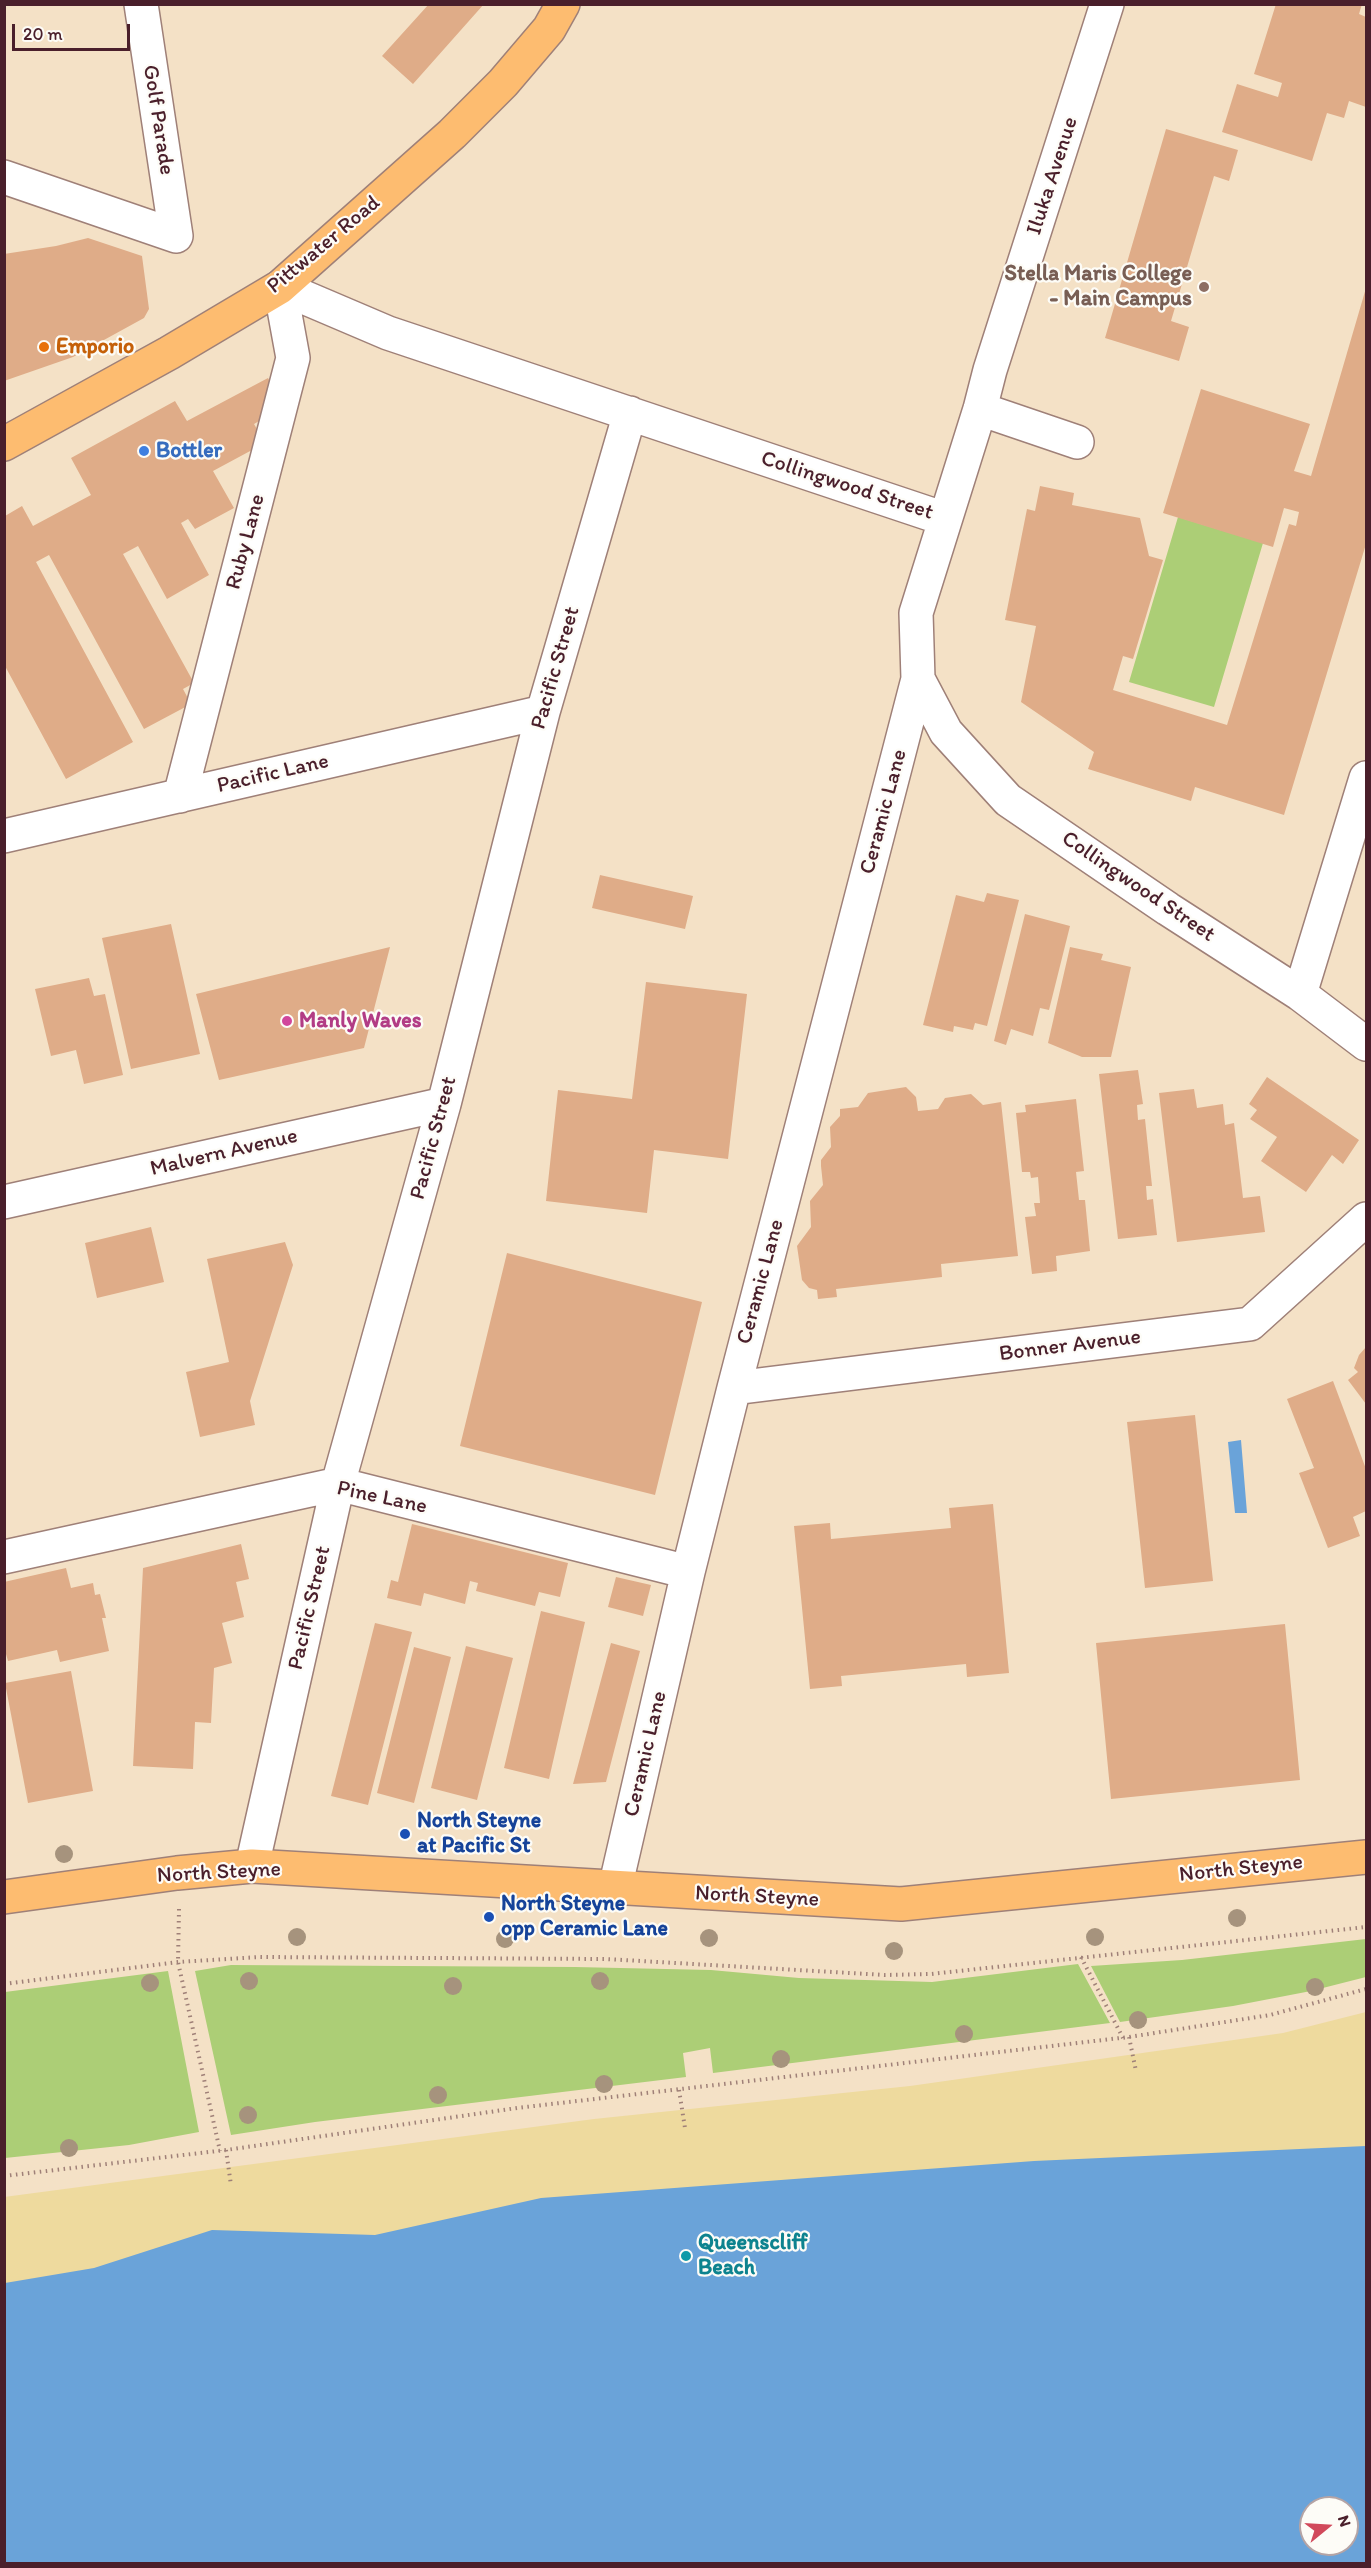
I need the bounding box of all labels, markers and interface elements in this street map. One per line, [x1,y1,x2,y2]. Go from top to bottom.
scale bar [15,12,134,50]
text: 20 m [23,23,63,45]
street label: Golf Parade [136,63,180,177]
street label: Iluka Avenue [1022,114,1084,238]
street label: Pittwater Road [262,190,386,300]
place label: Stella Maris College - Main Campus [1005,261,1192,312]
marker: Stella Maris College - Main Campus [1197,280,1211,294]
place label: Emporio [56,334,134,360]
marker: Emporio [37,340,51,354]
place label: Bottler [156,438,222,464]
marker: Bottler [137,444,151,458]
street label: Collingwood Street [757,446,937,526]
street label: Ruby Lane [221,491,271,593]
street label: Pacific Street [526,604,586,732]
street label: Ceramic Lane [855,747,913,877]
street label: Pacific Lane [215,748,331,800]
street label: Collingwood Street [1056,826,1220,948]
place label: Manly Waves [299,1008,422,1034]
marker: Manly Waves [280,1014,294,1028]
street label: Pacific Street [405,1074,463,1202]
street label: Malvern Avenue [148,1123,300,1183]
street label: Ceramic Lane [732,1217,790,1347]
street label: Bonner Avenue [998,1324,1142,1368]
street label: Pine Lane [335,1476,429,1520]
street label: Pacific Street [283,1543,337,1673]
street label: Ceramic Lane [619,1689,673,1819]
place label: North Steyne at Pacific St [417,1808,541,1860]
marker: North Steyne at Pacific St [398,1827,412,1841]
street label: North Steyne [1178,1849,1304,1889]
street label: North Steyne [156,1857,282,1889]
street label: North Steyne [694,1881,820,1913]
place label: North Steyne opp Ceramic Lane [501,1891,668,1942]
marker: North Steyne opp Ceramic Lane [482,1910,496,1924]
place label: Queenscliff Beach [698,2230,808,2282]
marker: Queenscliff Beach [679,2249,693,2263]
north arrow [1299,2496,1359,2556]
text: N [1334,2513,1355,2529]

